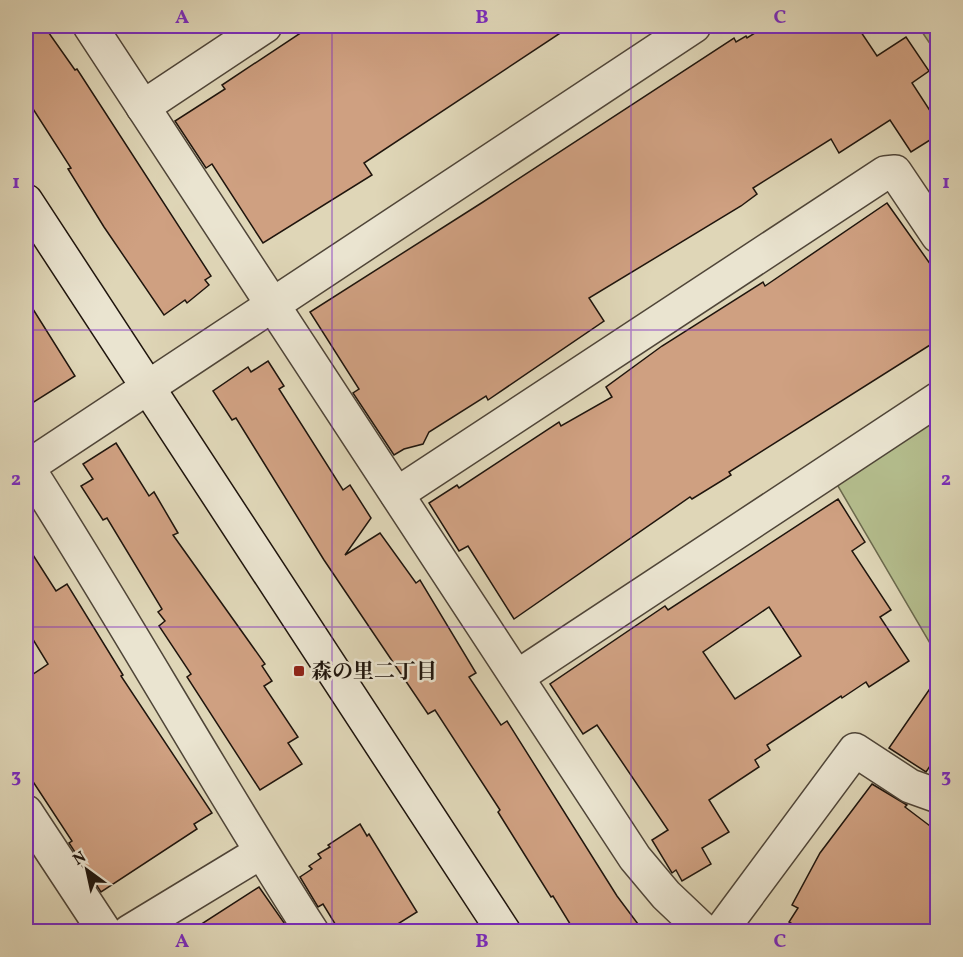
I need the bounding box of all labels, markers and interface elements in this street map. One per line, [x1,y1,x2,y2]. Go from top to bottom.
text: A [175,4,189,32]
text: B [475,4,489,32]
text: C [774,4,787,32]
text: 1 [12,169,20,197]
text: 1 [942,169,950,197]
text: 2 [11,466,21,494]
text: 2 [941,466,951,494]
place label: 森の里二丁目 [311,658,437,687]
marker: 森の里二丁目 [292,664,306,678]
text: 3 [11,763,21,791]
text: 3 [941,763,951,791]
north arrow [57,840,117,900]
text: N [69,847,91,871]
text: A [175,928,189,956]
text: B [475,928,489,956]
text: C [774,928,787,956]

